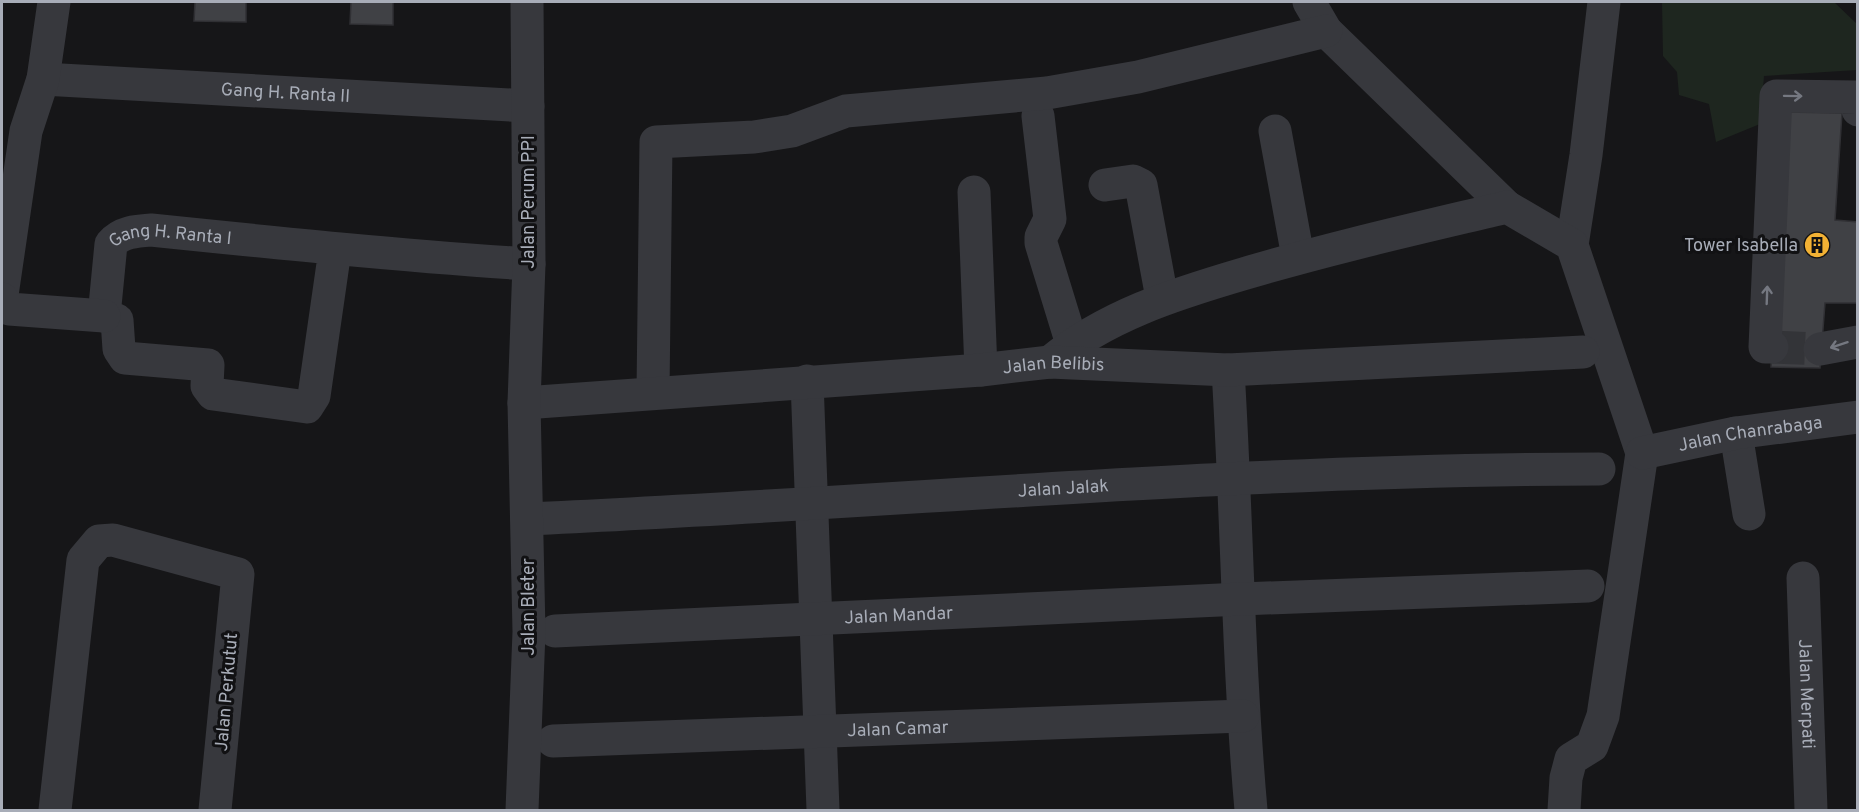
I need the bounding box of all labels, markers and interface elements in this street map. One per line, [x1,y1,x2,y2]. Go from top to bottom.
street label: Gang H. Ranta II [220,79,351,109]
one-way arrow [1783,90,1803,102]
street label: Jalan Perum PPI [518,135,541,269]
street label: Gang H. Ranta I [104,220,233,254]
building icon: Tower Isabella [1802,230,1832,260]
place label: Tower Isabella [1684,235,1798,258]
one-way arrow [1762,285,1773,305]
one-way arrow [1830,341,1849,352]
street label: Jalan Belibis [1001,352,1105,380]
street label: Jalan Chanrabaga [1676,412,1824,458]
street label: Jalan Jalak [1017,475,1109,504]
street label: Jalan Bleter [518,558,541,656]
street label: Jalan Mandar [844,602,954,630]
street label: Jalan Perkutut [211,632,244,752]
street label: Jalan Merpati [1792,639,1819,749]
street label: Jalan Camar [847,717,949,743]

